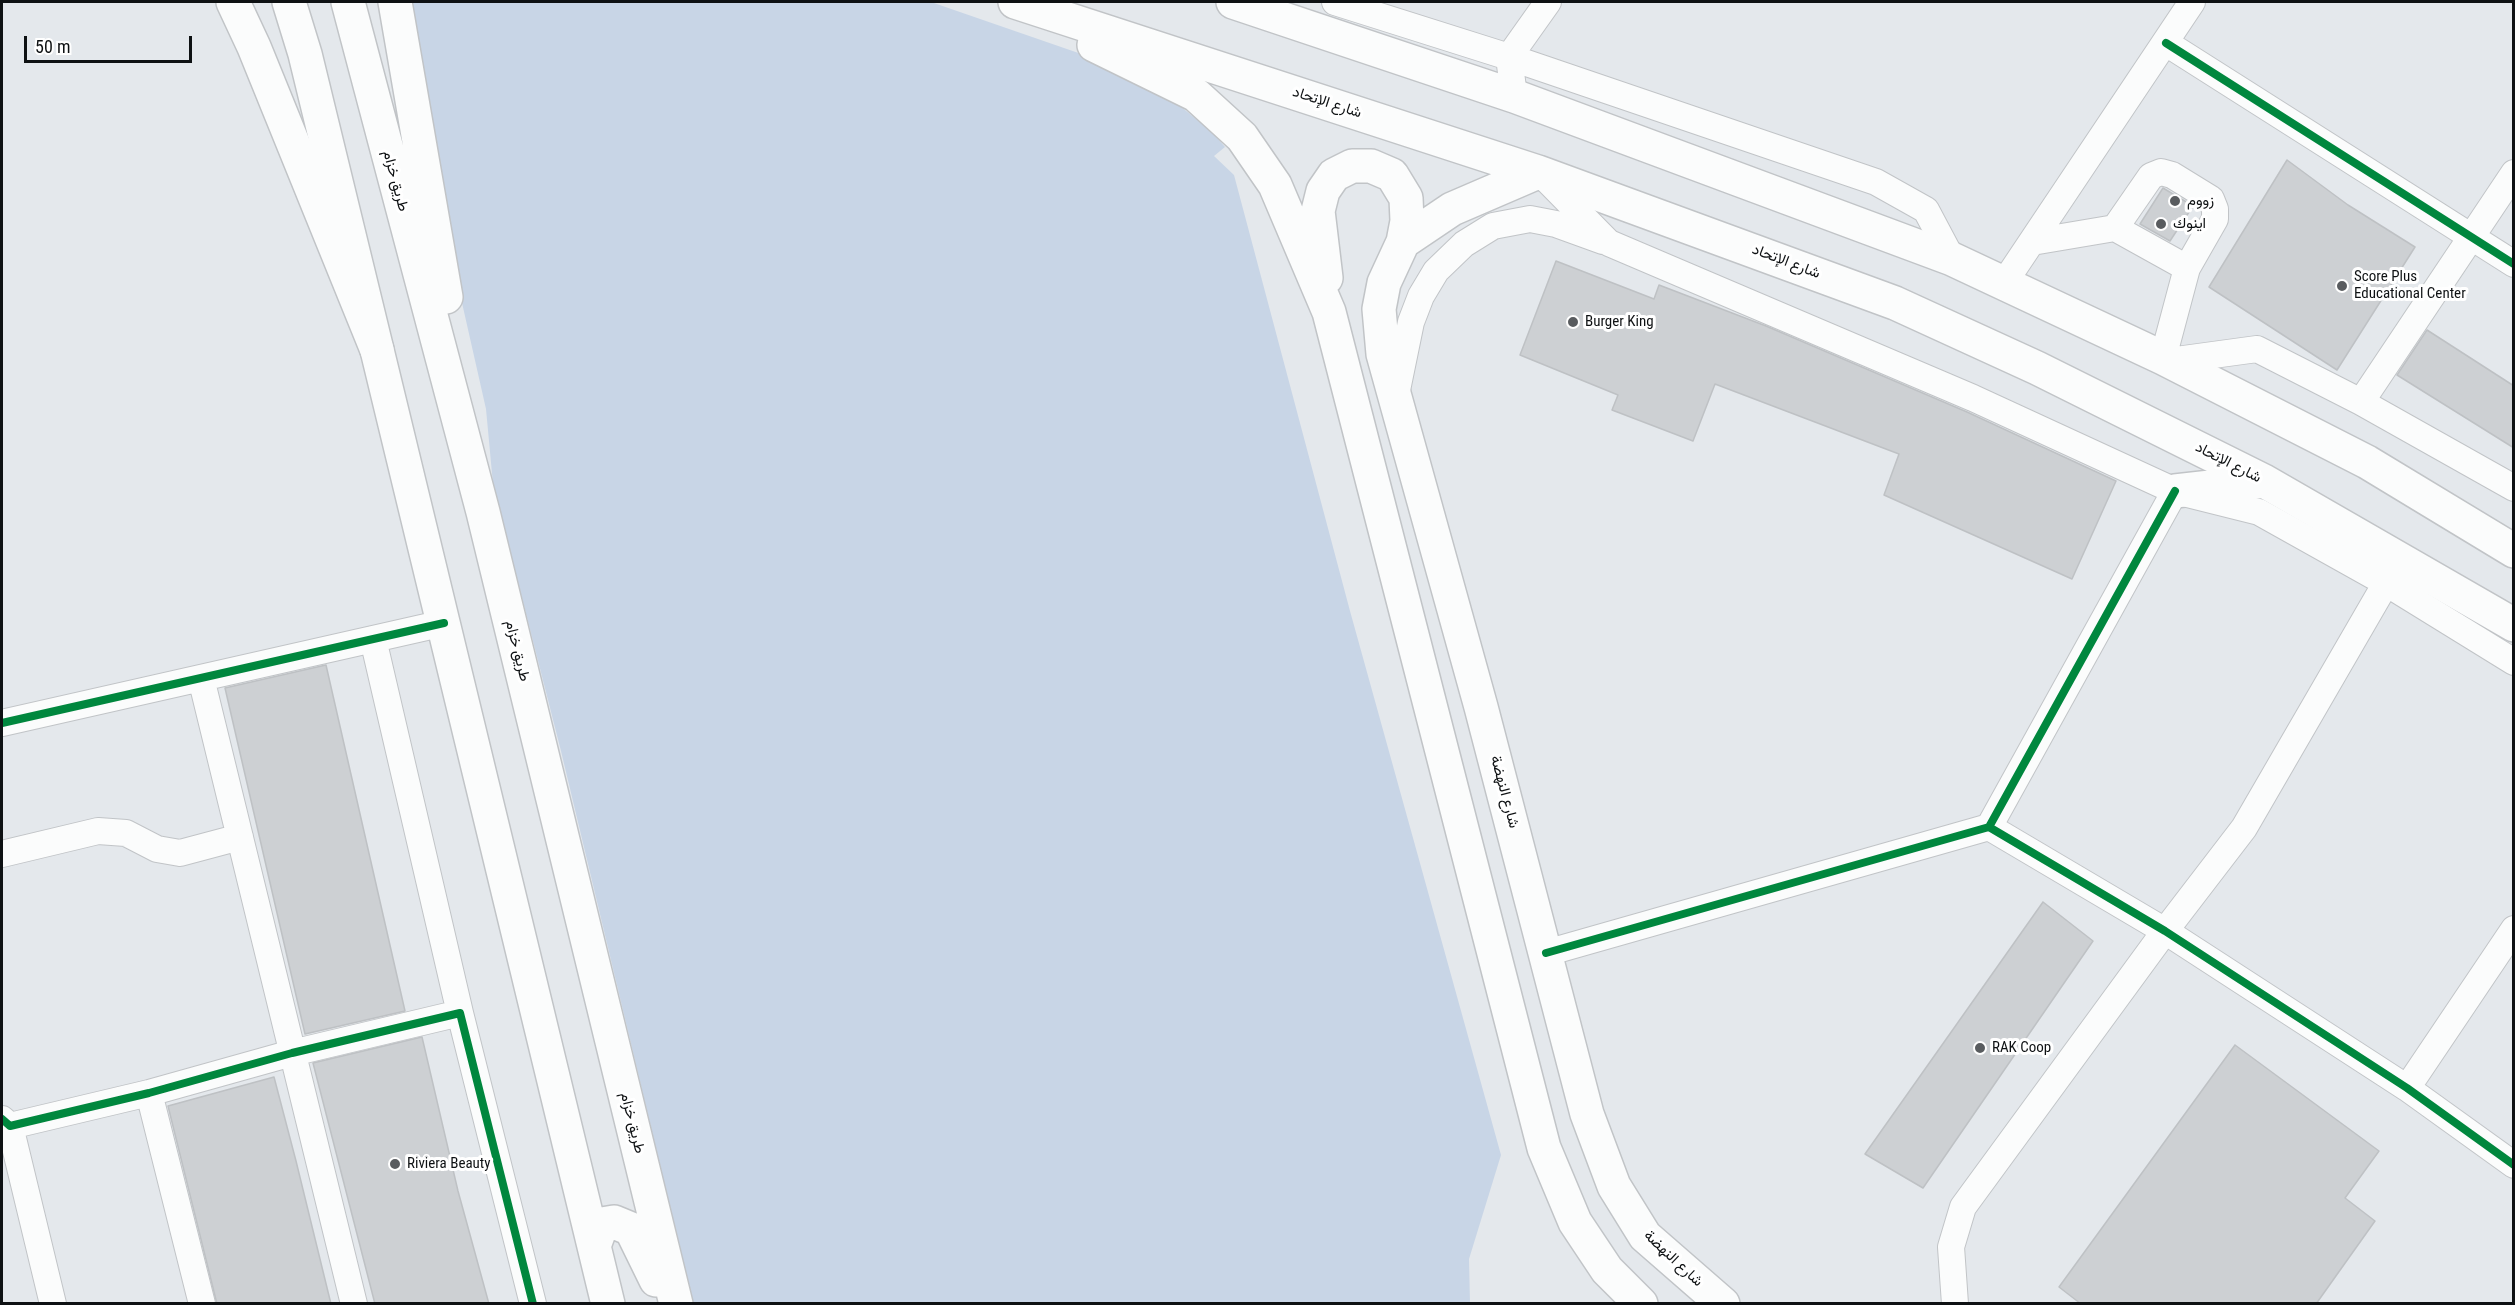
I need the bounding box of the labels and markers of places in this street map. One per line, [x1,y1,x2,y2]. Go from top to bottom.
place label: زووم [2187,192,2214,210]
marker: زووم [2168,194,2182,208]
place label: اينوك [2173,215,2206,233]
marker: اينوك [2154,217,2168,231]
place label: Score Plus Educational Center [2354,268,2466,303]
marker: Score Plus Educational Center [2335,279,2349,293]
place label: Burger King [1585,313,1654,331]
marker: Burger King [1566,315,1580,329]
place label: RAK Coop [1992,1039,2051,1057]
marker: RAK Coop [1973,1041,1987,1055]
place label: Riviera Beauty [407,1155,491,1173]
marker: Riviera Beauty [388,1157,402,1171]

